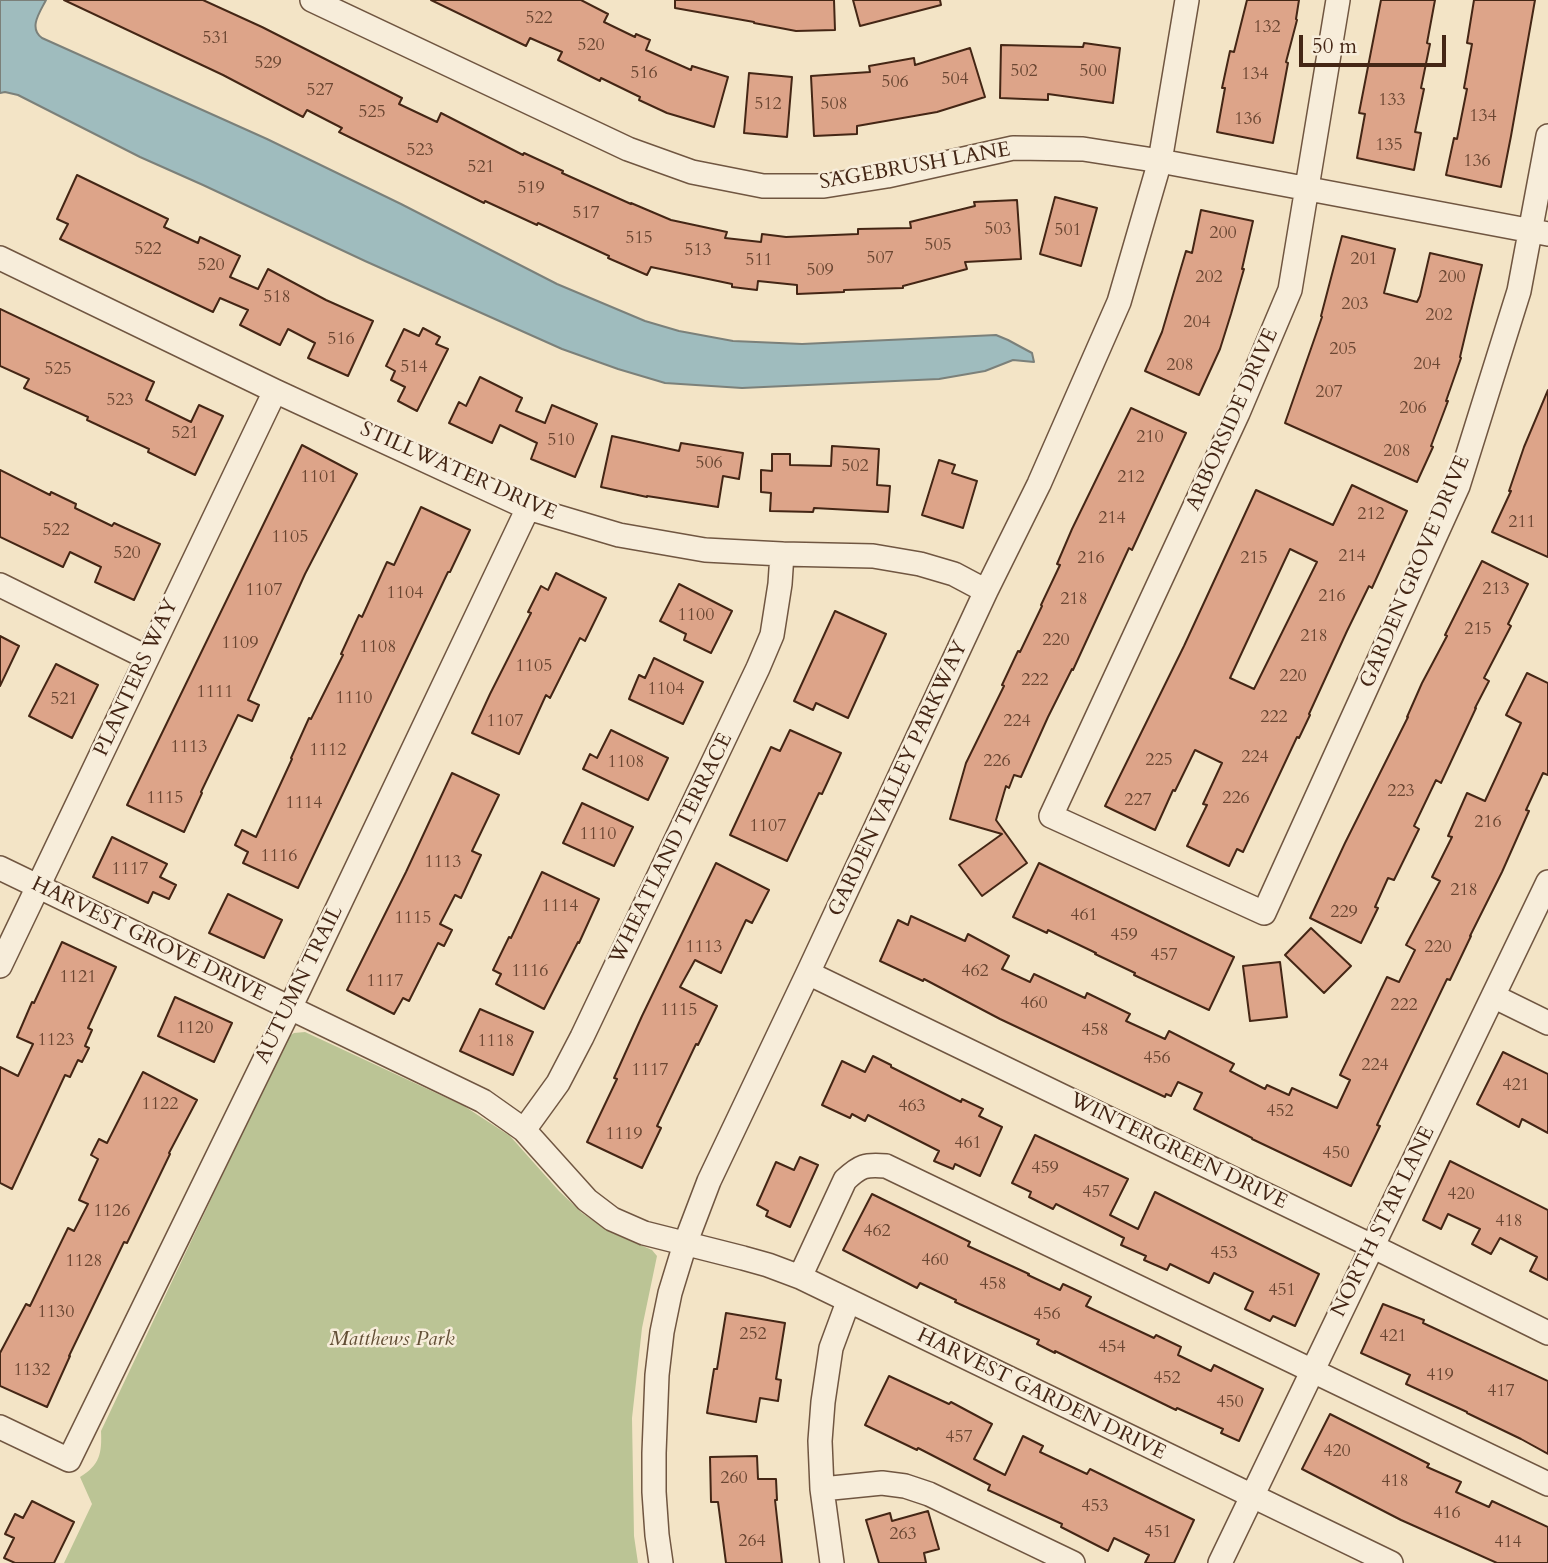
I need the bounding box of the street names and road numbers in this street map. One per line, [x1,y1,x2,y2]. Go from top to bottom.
street label: SAGEBRUSH LANE [818,138,1012,196]
street label: ARBORSIDE DRIVE [1181,325,1285,515]
street label: STILLWATER DRIVE [356,417,560,527]
street label: GARDEN GROVE DRIVE [1356,452,1476,692]
street label: PLANTERS WAY [89,595,185,761]
street label: GARDEN VALLEY PARKWAY [824,637,974,921]
street label: WHEATLAND TERRACE [605,729,739,969]
street label: HARVEST GROVE DRIVE [27,872,269,1008]
street label: AUTUMN TRAIL [251,902,349,1068]
street label: WINTERGREEN DRIVE [1065,1088,1291,1216]
street label: NORTH STAR LANE [1327,1123,1441,1321]
street label: HARVEST GARDEN DRIVE [912,1324,1170,1466]

